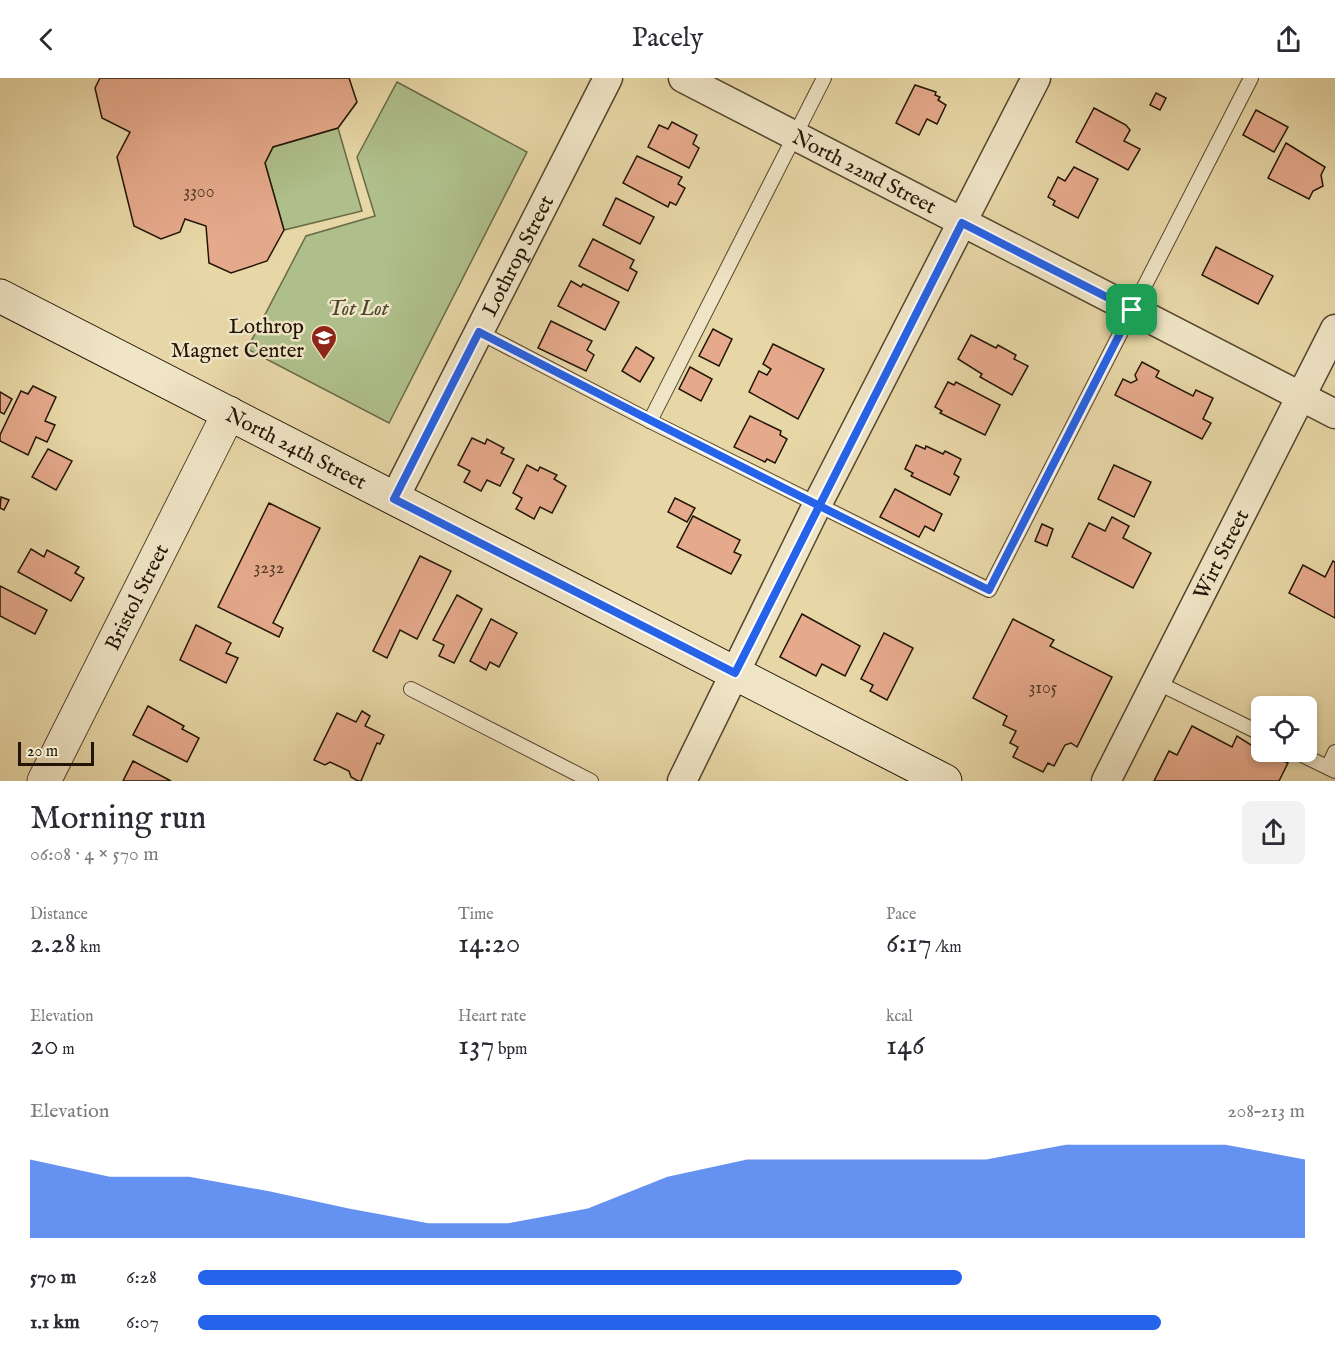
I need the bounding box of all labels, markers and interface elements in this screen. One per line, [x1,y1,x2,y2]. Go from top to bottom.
text: Pacely [632,22,703,56]
icon: back [30,23,63,56]
icon: share [1272,23,1305,56]
street label: North 22nd Street [787,124,940,221]
house number: 3300 [183,181,215,204]
street label: Lothrop Street [477,191,561,321]
pin [1106,284,1157,335]
icon: arrive [1115,293,1148,326]
park label: Tot Lot [327,296,390,323]
place label: Lothrop Magnet Center [171,314,304,365]
school or university icon: Lothrop Magnet Center [309,323,339,361]
street label: North 24th Street [220,402,371,497]
street label: Wirt Street [1188,506,1256,605]
street label: Bristol Street [100,540,176,655]
house number: 3232 [254,557,284,580]
house number: 3105 [1029,677,1058,700]
map controls [1251,696,1317,762]
button: locate [1251,696,1317,762]
scale bar [18,739,94,766]
text: 20 m [27,742,58,762]
text: Morning run [30,798,206,840]
button: share [1242,801,1305,864]
text: 06:08 · 4 × 570 m [30,842,159,867]
text: Distance [30,905,88,925]
text: Time [458,905,494,925]
text: Pace [886,905,916,925]
text: 2.28 [30,925,76,963]
text: 14:20 [458,925,521,963]
text: 6:17 [886,925,932,963]
text: km [76,938,101,958]
text: /km [932,938,962,958]
text: Elevation [30,1007,93,1027]
text: Heart rate [458,1007,526,1027]
text: kcal [886,1007,913,1027]
text: 20 [30,1027,59,1065]
text: 137 [458,1027,494,1065]
text: 146 [886,1027,925,1065]
text: m [59,1040,75,1060]
text: bpm [494,1040,527,1060]
text: Elevation [30,1099,109,1124]
text: 208–213 m [1227,1099,1305,1124]
text: 570 m [30,1265,76,1290]
text: 6:28 [126,1265,157,1290]
text: 1.1 km [30,1310,80,1335]
text: 6:07 [126,1310,159,1335]

